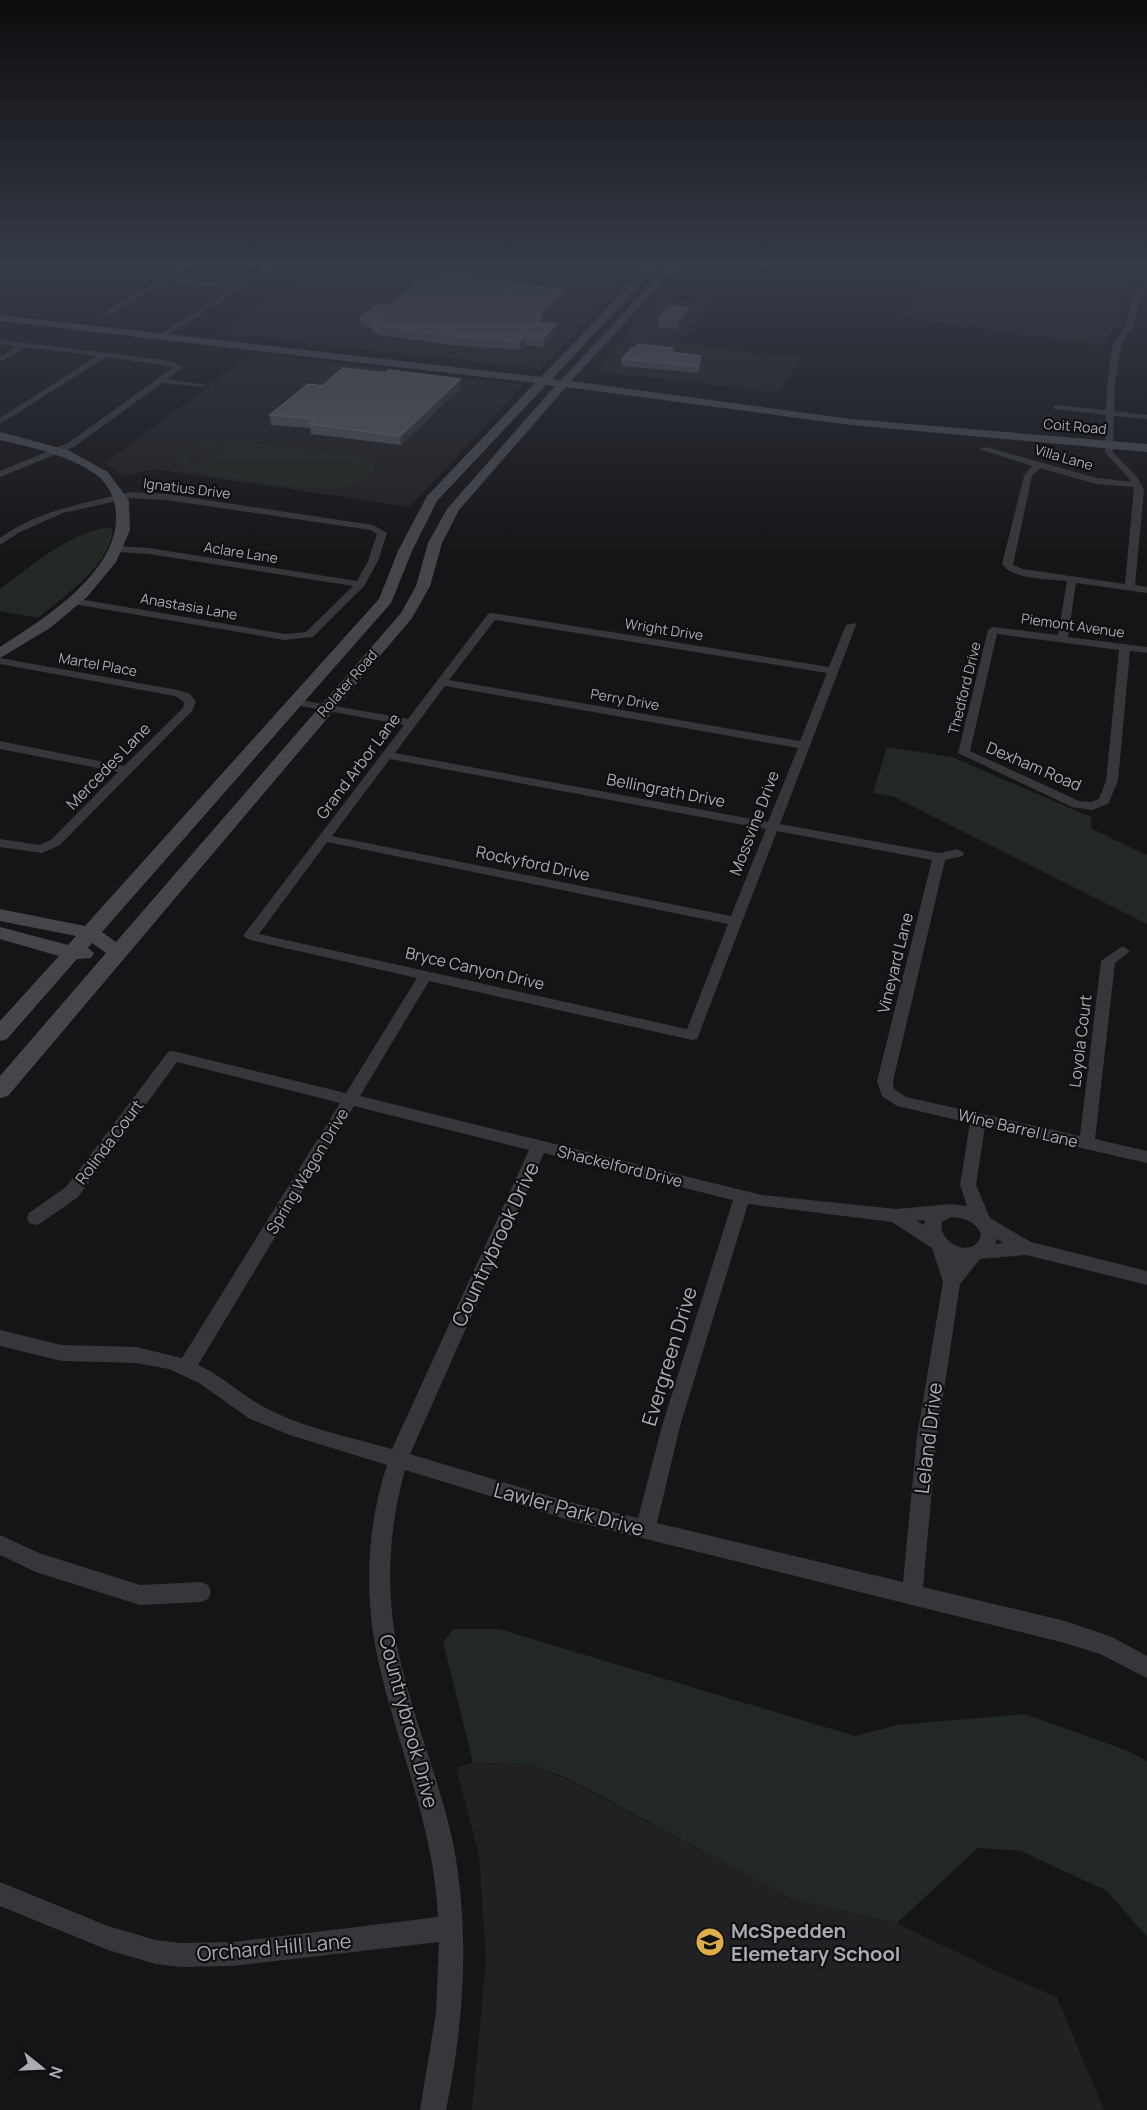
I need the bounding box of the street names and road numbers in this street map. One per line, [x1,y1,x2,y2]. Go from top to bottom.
street label: Coit Road [1043,414,1107,438]
street label: Villa Lane [1033,440,1095,474]
street label: Ignatius Drive [142,473,232,503]
street label: Aclare Lane [203,537,279,567]
street label: Anastasia Lane [139,588,239,624]
street label: Piemont Avenue [1020,608,1126,642]
street label: Wright Drive [623,613,705,645]
street label: Thedford Drive [943,640,985,736]
street label: Rolater Road [313,646,381,720]
street label: Martel Place [57,648,139,680]
street label: Perry Drive [589,684,661,714]
street label: Grand Arbor Lane [311,708,405,824]
street label: Mercedes Lane [61,718,155,814]
street label: Dexham Road [983,736,1085,796]
street label: Mossvine Drive [724,767,784,879]
street label: Bellingrath Drive [605,768,727,812]
street label: Rockyford Drive [474,840,592,886]
street label: Vineyard Lane [872,910,918,1016]
street label: Bryce Canyon Drive [403,941,547,995]
street label: Loyola Court [1063,993,1097,1089]
street label: Rolinda Court [70,1095,148,1189]
street label: Wine Barrel Lane [956,1103,1080,1153]
street label: Spring Wagon Drive [261,1104,353,1238]
street label: Shackelford Drive [555,1140,685,1192]
street label: Countrybrook Drive [445,1157,545,1331]
street label: Evergreen Drive [635,1283,703,1429]
street label: Leland Drive [908,1381,948,1495]
street label: Lawler Park Drive [491,1476,647,1542]
street label: Countrybrook Drive [373,1631,445,1811]
street label: Orchard Hill Lane [196,1927,352,1967]

